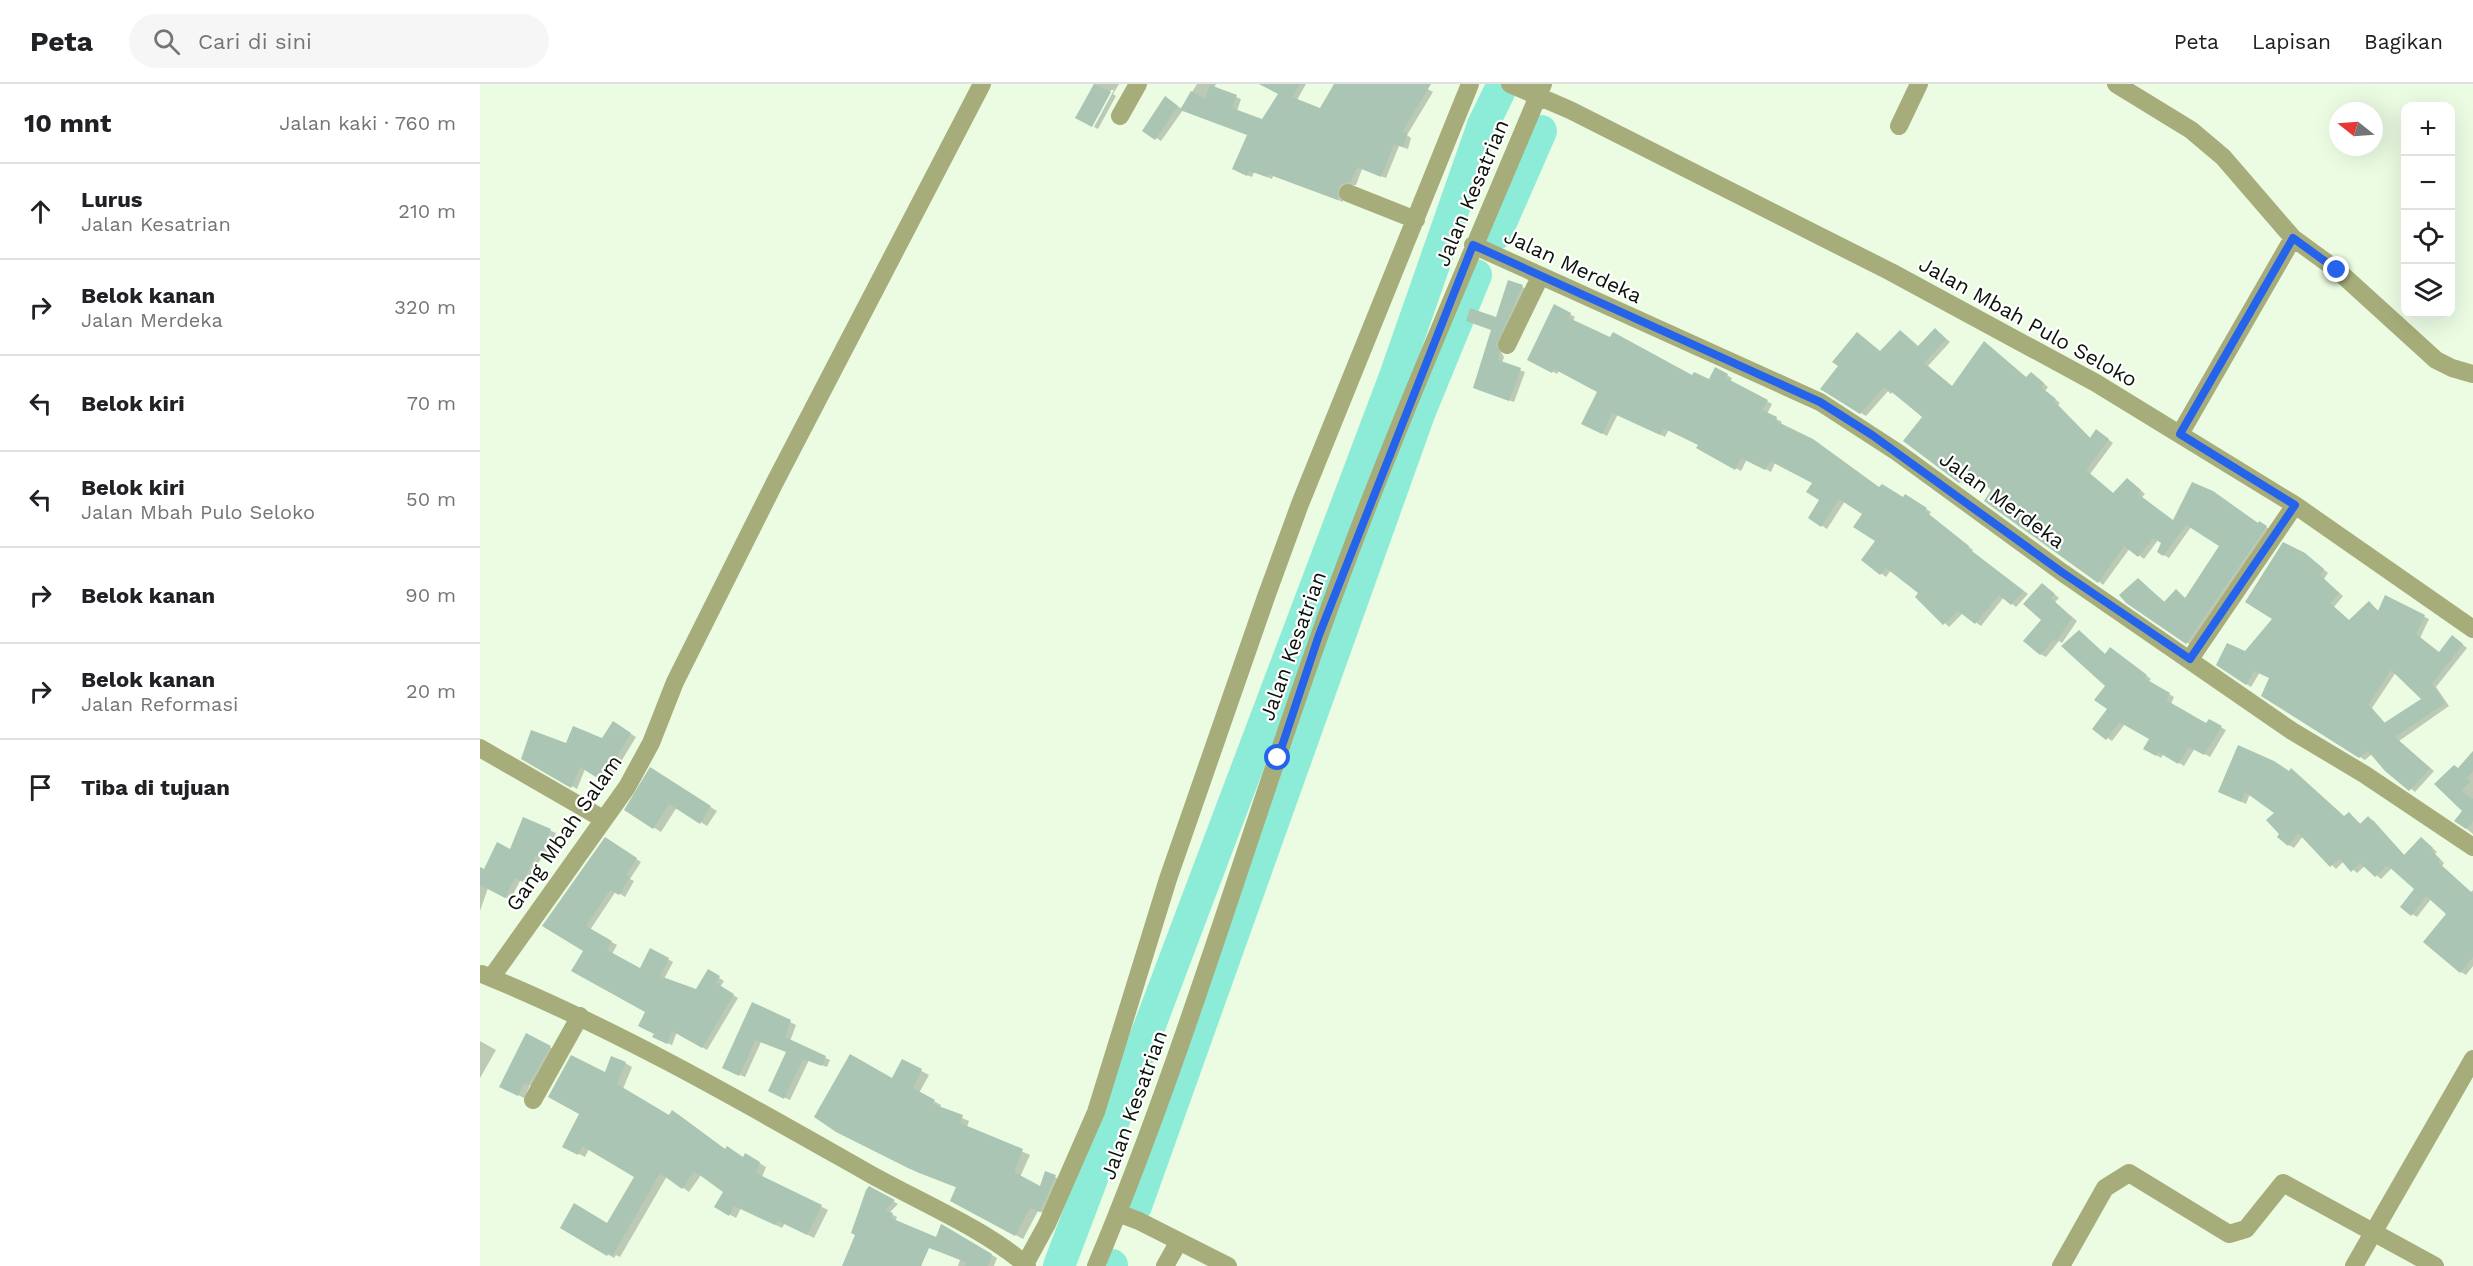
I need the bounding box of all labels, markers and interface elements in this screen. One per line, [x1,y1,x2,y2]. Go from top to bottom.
search box [129,14,549,68]
text: Peta [30,25,93,58]
icon: search [150,25,183,58]
text: Cari di sini [198,29,312,54]
text: Peta [2174,29,2219,54]
text: Lapisan [2252,29,2331,54]
text: Bagikan [2364,29,2443,54]
north arrow [2329,102,2383,156]
map controls [2401,102,2455,318]
button: + [2401,102,2455,156]
text: 10 mnt [24,108,111,138]
text: Jalan kaki · 760 m [279,111,456,135]
street label: Jalan Kesatrian [1429,116,1514,270]
button: − [2401,156,2455,210]
text: Lurus [81,187,143,212]
icon: ahead [24,195,57,228]
text: 210 m [398,199,456,223]
button: locate [2401,210,2455,264]
text: Jalan Kesatrian [81,212,231,236]
street label: Jalan Merdeka [1500,223,1646,308]
street label: Jalan Mbah Pulo Seloko [1915,251,2142,392]
route end [2323,256,2349,282]
button: layers [2401,264,2455,318]
text: Belok kanan [81,283,215,308]
icon: right [24,291,57,324]
text: 320 m [394,295,456,319]
text: Jalan Merdeka [81,308,223,332]
icon: left [24,387,57,420]
text: Belok kiri [81,391,185,416]
text: 70 m [407,391,456,415]
street label: Jalan Merdeka [1935,446,2070,554]
text: Belok kiri [81,475,185,500]
icon: left [24,483,57,516]
text: 50 m [406,487,456,511]
text: Jalan Mbah Pulo Seloko [81,500,315,524]
street label: Jalan Kesatrian [1254,568,1331,724]
icon: right [24,579,57,612]
text: Belok kanan [81,583,215,608]
text: 90 m [405,583,456,607]
text: Belok kanan [81,667,215,692]
icon: right [24,675,57,708]
text: 20 m [406,679,456,703]
text: Jalan Reformasi [81,692,238,716]
route start [1264,744,1290,770]
street label: Gang Mbah Salam [500,750,627,916]
icon: arrive [24,771,57,804]
text: Tiba di tujuan [81,775,230,800]
street label: Jalan Kesatrian [1095,1027,1172,1183]

